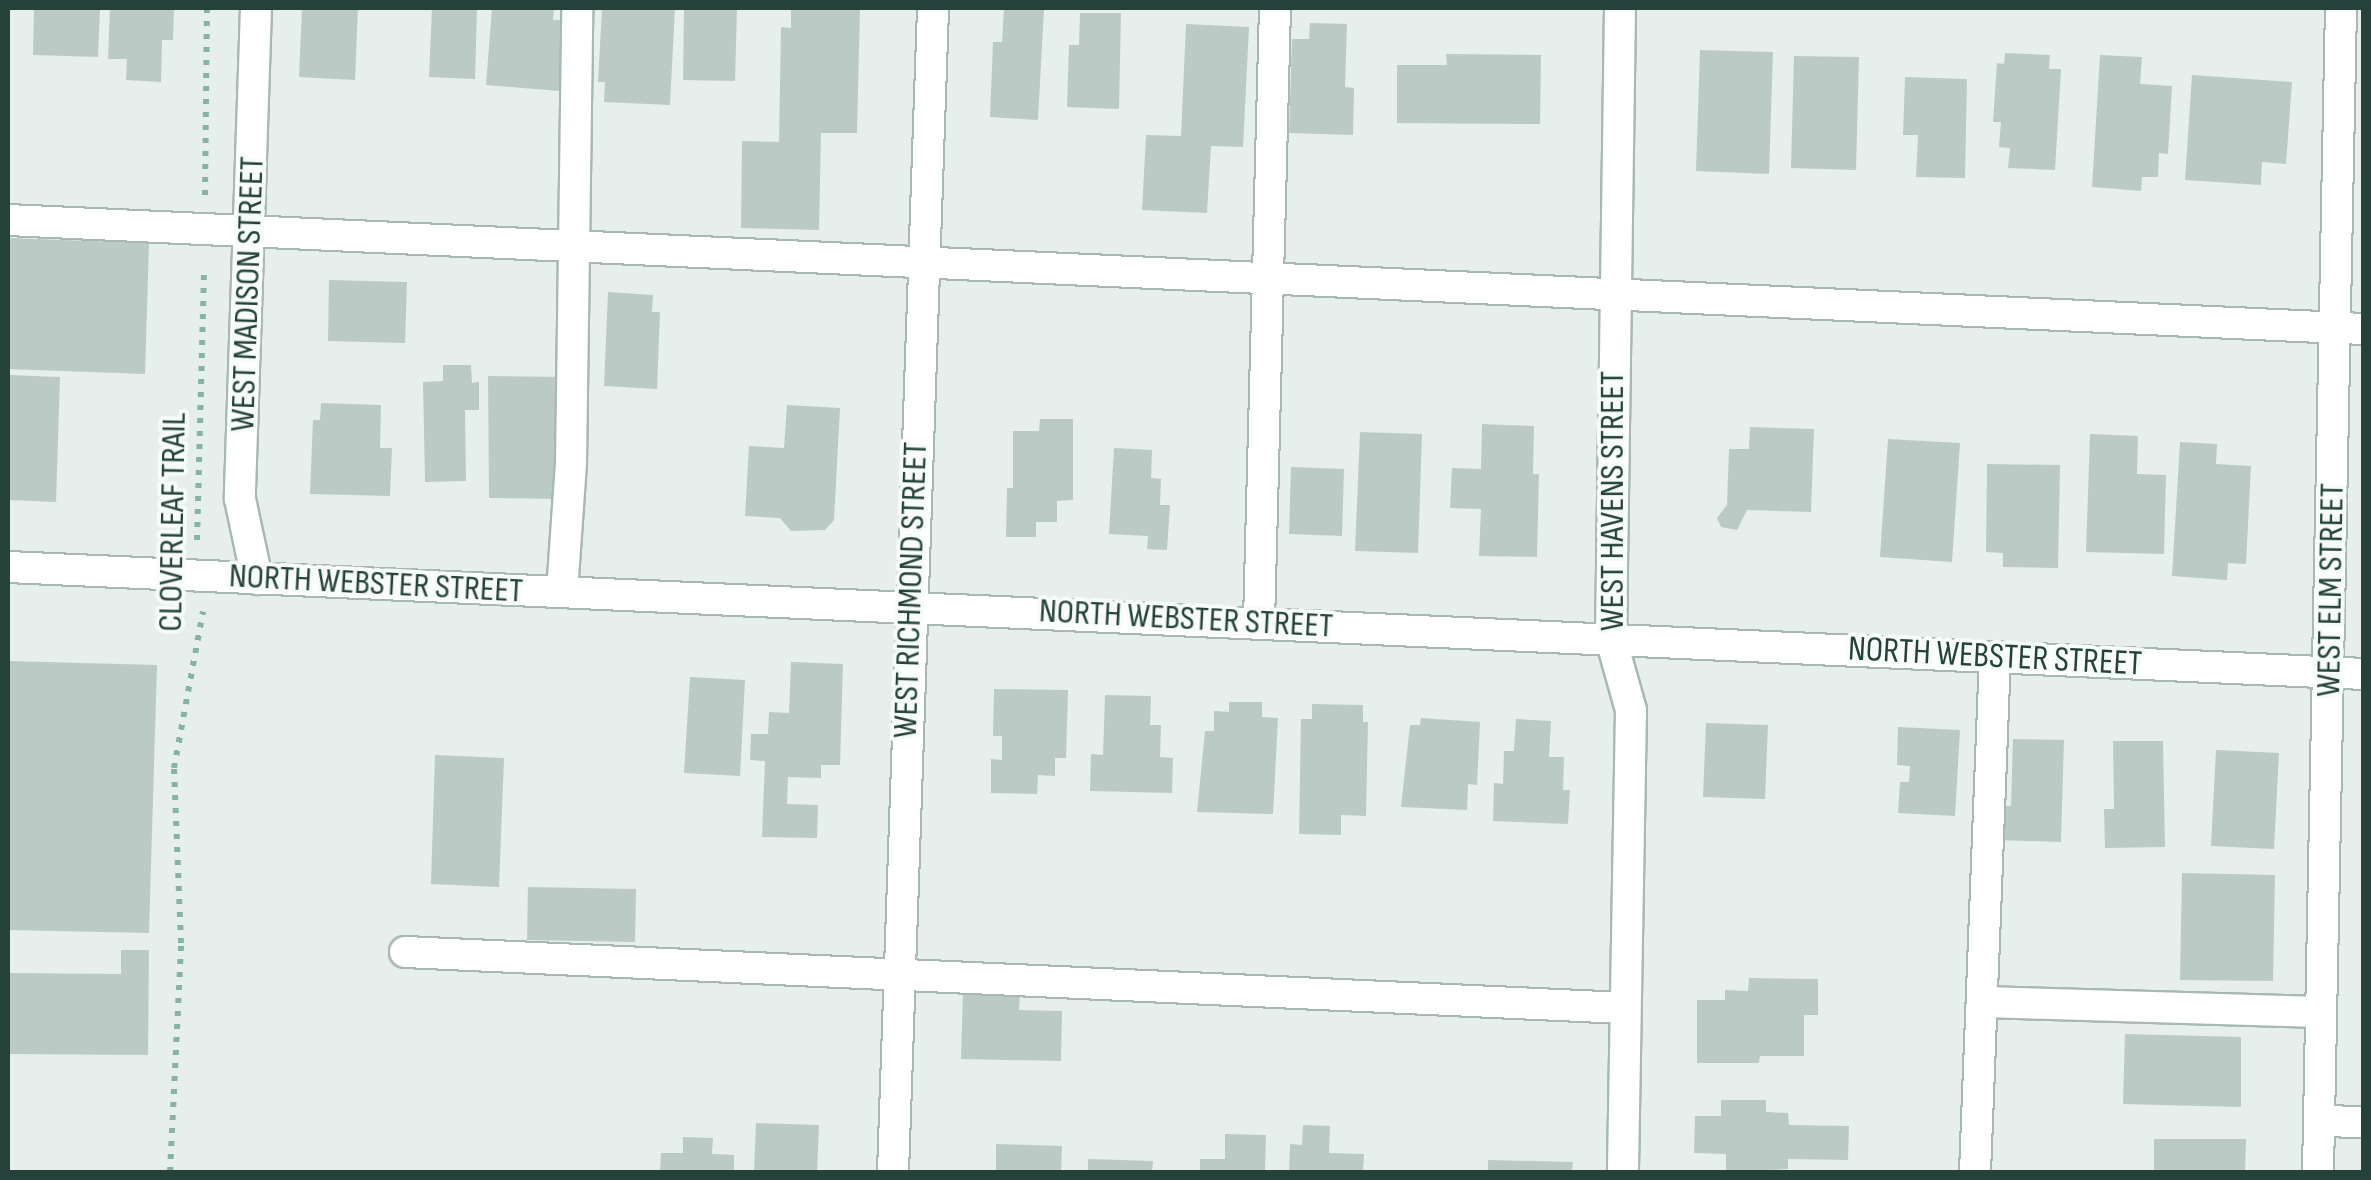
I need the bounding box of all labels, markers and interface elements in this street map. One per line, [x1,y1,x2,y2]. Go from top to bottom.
street label: WEST MADISON STREET [222,156,274,432]
street label: WEST HAVENS STREET [1592,371,1634,631]
street label: CLOVERLEAF TRAIL [150,412,196,632]
street label: WEST RICHMOND STREET [885,441,937,739]
street label: WEST ELM STREET [2308,483,2354,697]
street label: NORTH WEBSTER STREET [228,555,524,613]
street label: NORTH WEBSTER STREET [1038,590,1334,648]
street label: NORTH WEBSTER STREET [1847,628,2143,686]

